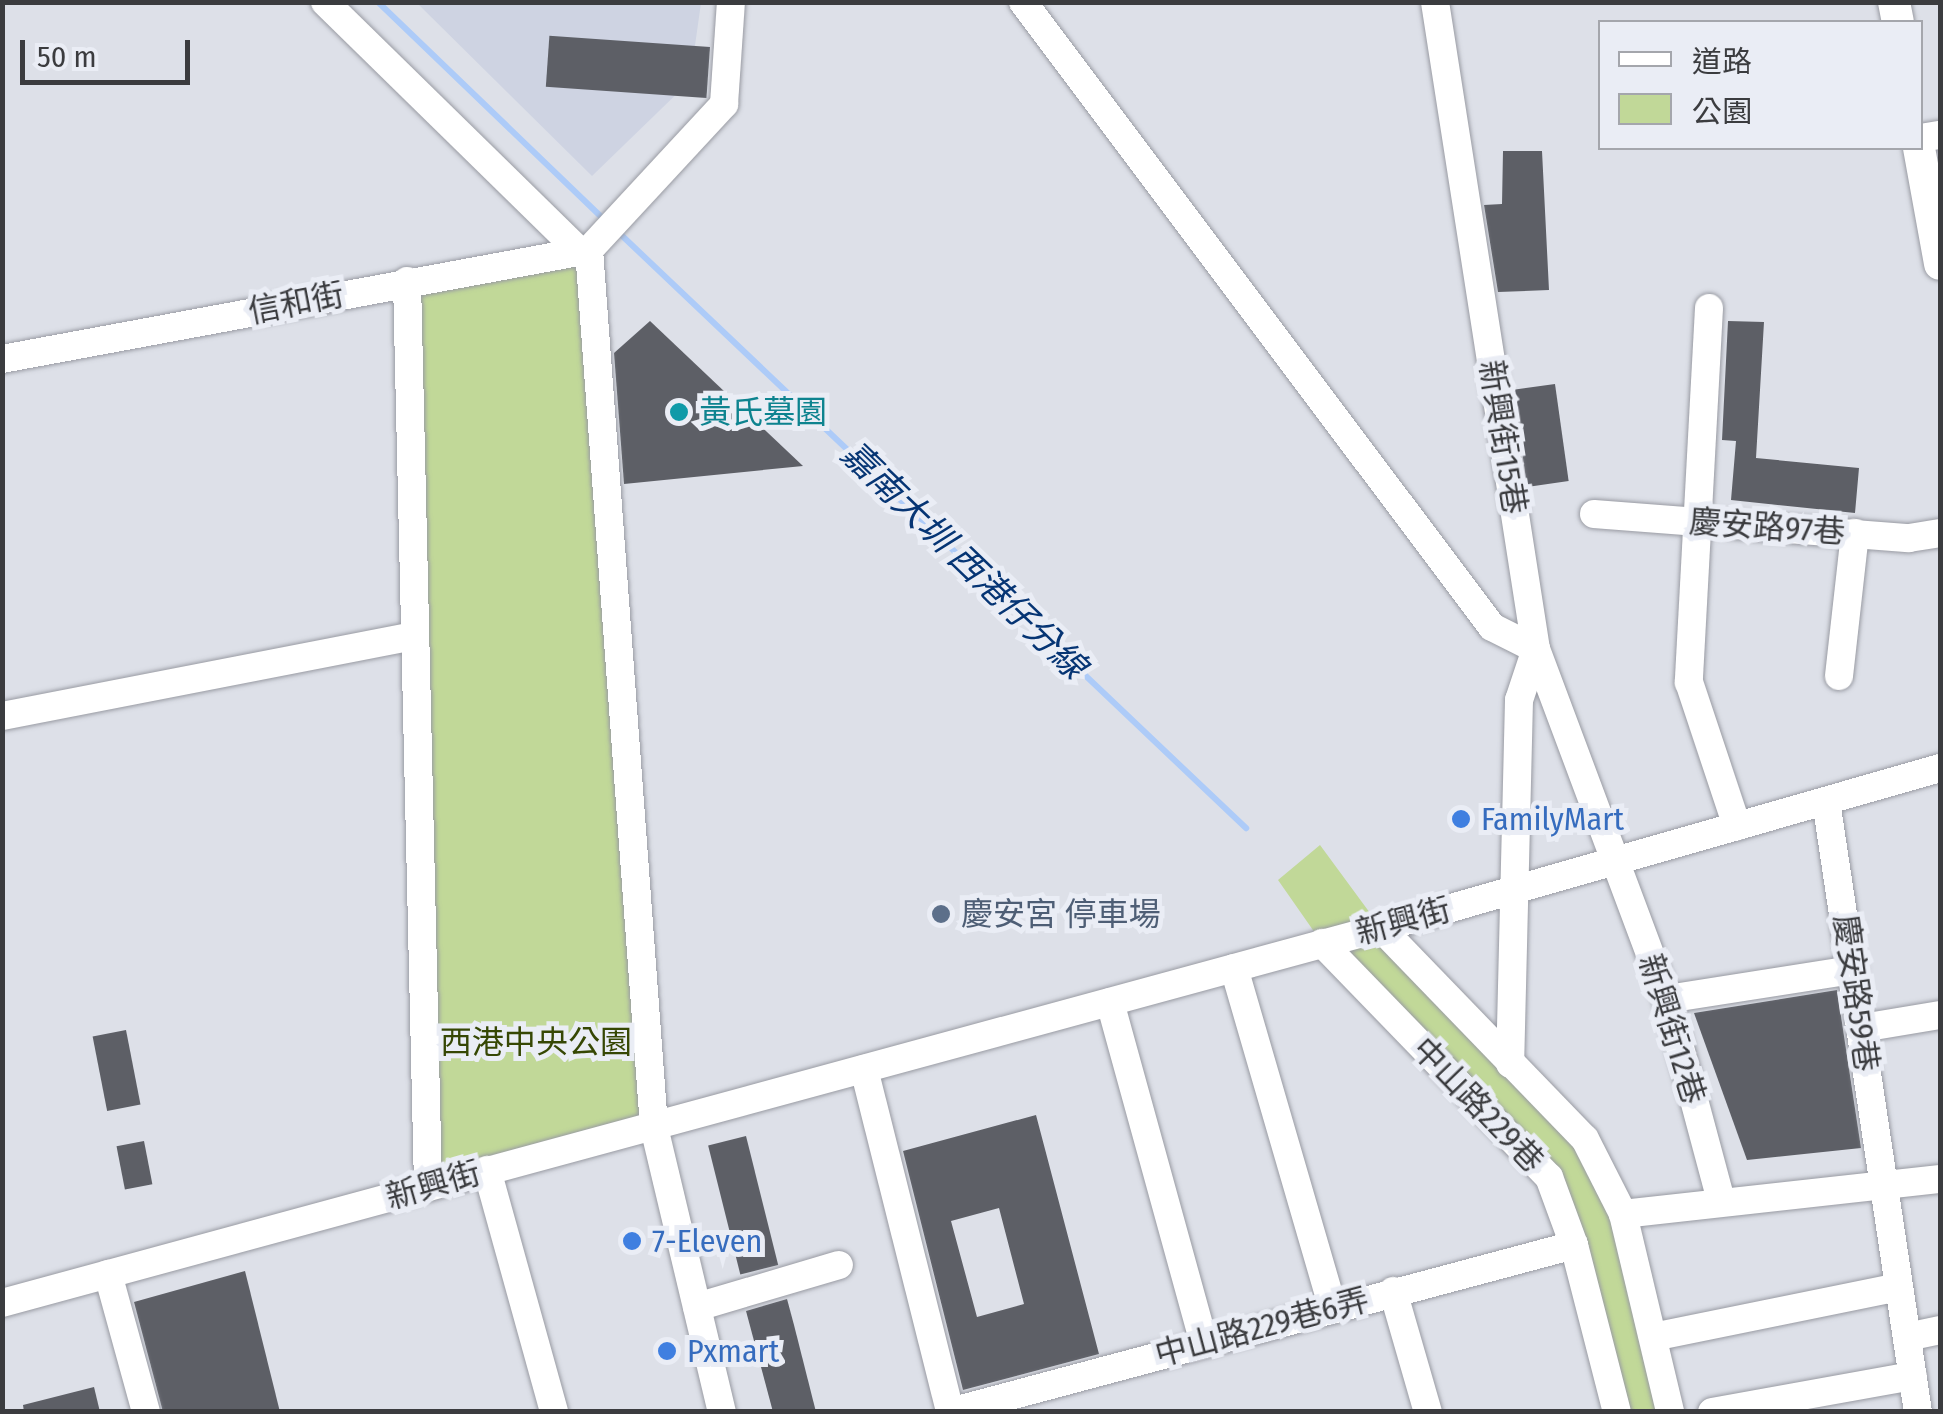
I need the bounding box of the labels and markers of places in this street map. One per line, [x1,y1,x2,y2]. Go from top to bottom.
place label: 黃氏墓園 [699,393,827,431]
marker: 黃氏墓園 [668,401,690,423]
place label: FamilyMart [1481,800,1624,838]
marker: FamilyMart [1450,808,1472,830]
place label: 慶安宮 停車場 [961,895,1161,933]
marker: 慶安宮 停車場 [930,903,952,925]
place label: 7-Eleven [652,1222,762,1260]
marker: 7-Eleven [621,1230,643,1252]
place label: Pxmart [687,1332,779,1370]
marker: Pxmart [656,1340,678,1362]

